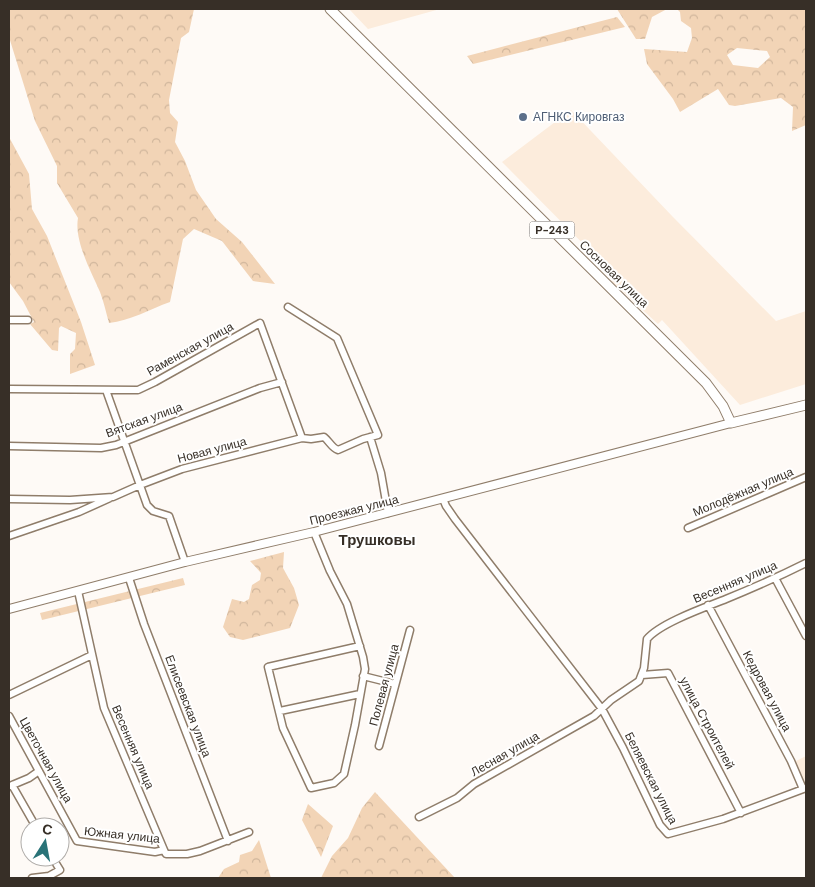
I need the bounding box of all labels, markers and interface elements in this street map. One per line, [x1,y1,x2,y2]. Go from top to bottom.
place label: АГНКС Кировгаз [533,109,625,125]
marker: АГНКС Кировгаз [517,111,529,123]
road number: Р-243 [530,222,574,238]
street label: Сосновая улица [576,237,652,311]
street label: Раменская улица [144,318,236,379]
street label: Вятская улица [103,399,185,441]
street label: Новая улица [176,433,249,467]
street label: Молодёжная улица [690,463,796,520]
street label: Проезжая улица [308,491,401,529]
district label: Трушковы [339,530,415,550]
street label: Весенняя улица [691,557,780,607]
street label: Полевая улица [365,642,403,728]
street label: Кедровая улица [739,648,795,734]
street label: Елисеевская улица [161,653,215,760]
street label: улица Строителей [676,674,738,772]
street label: Весенняя улица [108,703,158,792]
street label: Цветочная улица [16,714,76,806]
street label: Лесная улица [468,728,542,780]
street label: Беляевская улица [621,729,681,827]
north arrow [20,817,70,867]
text: С [41,819,54,839]
street label: Южная улица [83,823,161,847]

